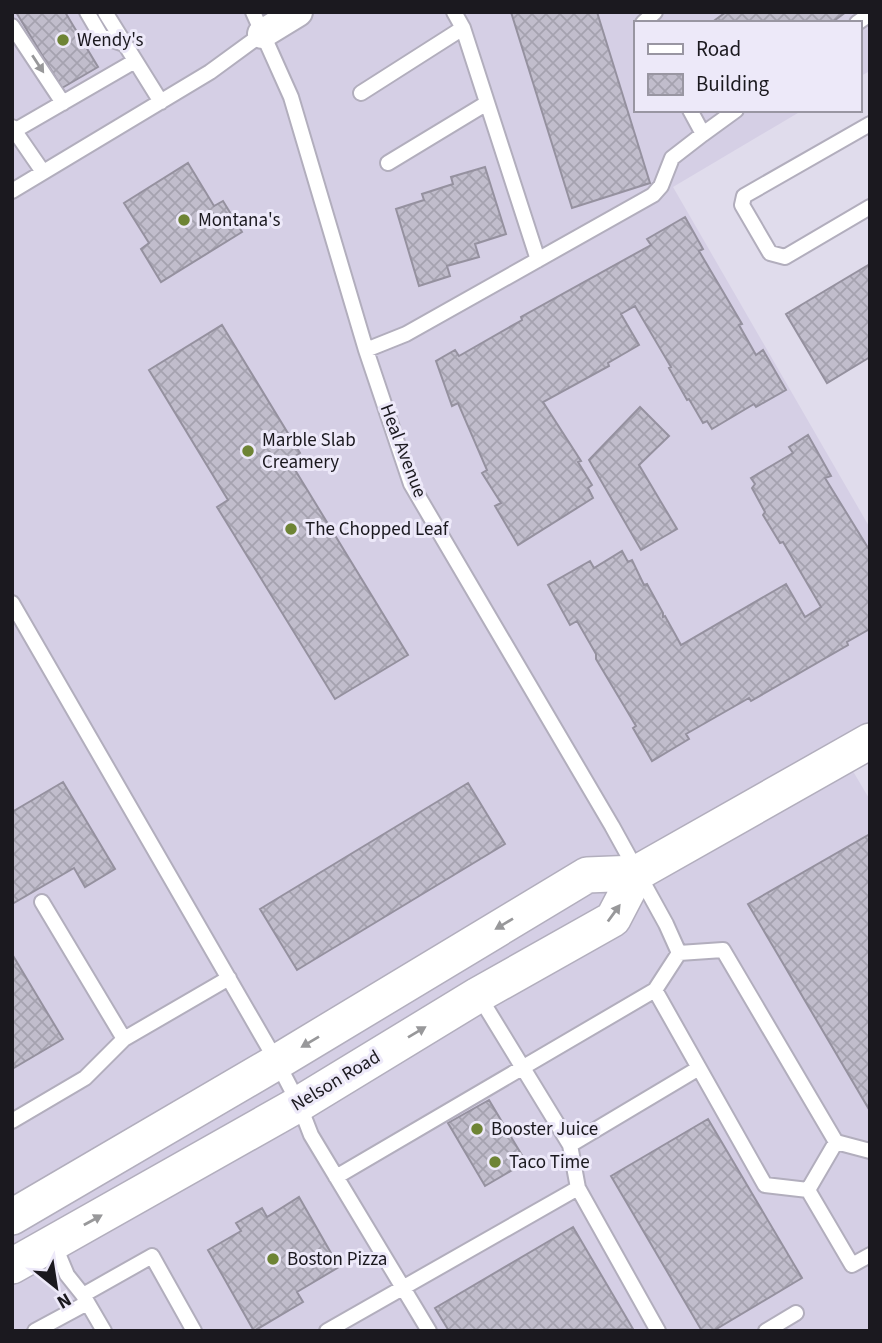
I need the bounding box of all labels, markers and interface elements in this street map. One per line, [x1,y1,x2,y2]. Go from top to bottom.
legend [634,21,861,112]
place label: Wendy's [77,27,144,54]
marker: Wendy's [55,32,71,48]
text: Road [696,34,741,64]
one-way arrow [31,55,44,74]
text: Building [696,69,770,99]
place label: Montana's [198,207,280,234]
marker: Montana's [176,212,192,228]
street label: Heal Avenue [373,400,433,502]
place label: Marble Slab Creamery [262,427,356,476]
marker: Marble Slab Creamery [240,443,256,459]
place label: The Chopped Leaf [305,516,450,543]
marker: The Chopped Leaf [283,521,299,537]
one-way arrow [607,904,621,923]
one-way arrow [495,918,514,930]
one-way arrow [407,1026,427,1039]
one-way arrow [301,1036,320,1048]
street label: Nelson Road [286,1044,386,1118]
place label: Booster Juice [491,1116,598,1143]
marker: Booster Juice [469,1121,485,1137]
place label: Taco Time [509,1149,590,1176]
marker: Taco Time [487,1154,503,1170]
one-way arrow [84,1214,103,1226]
place label: Boston Pizza [287,1246,387,1273]
marker: Boston Pizza [265,1251,281,1267]
north arrow [21,1252,91,1322]
text: N [52,1286,76,1315]

